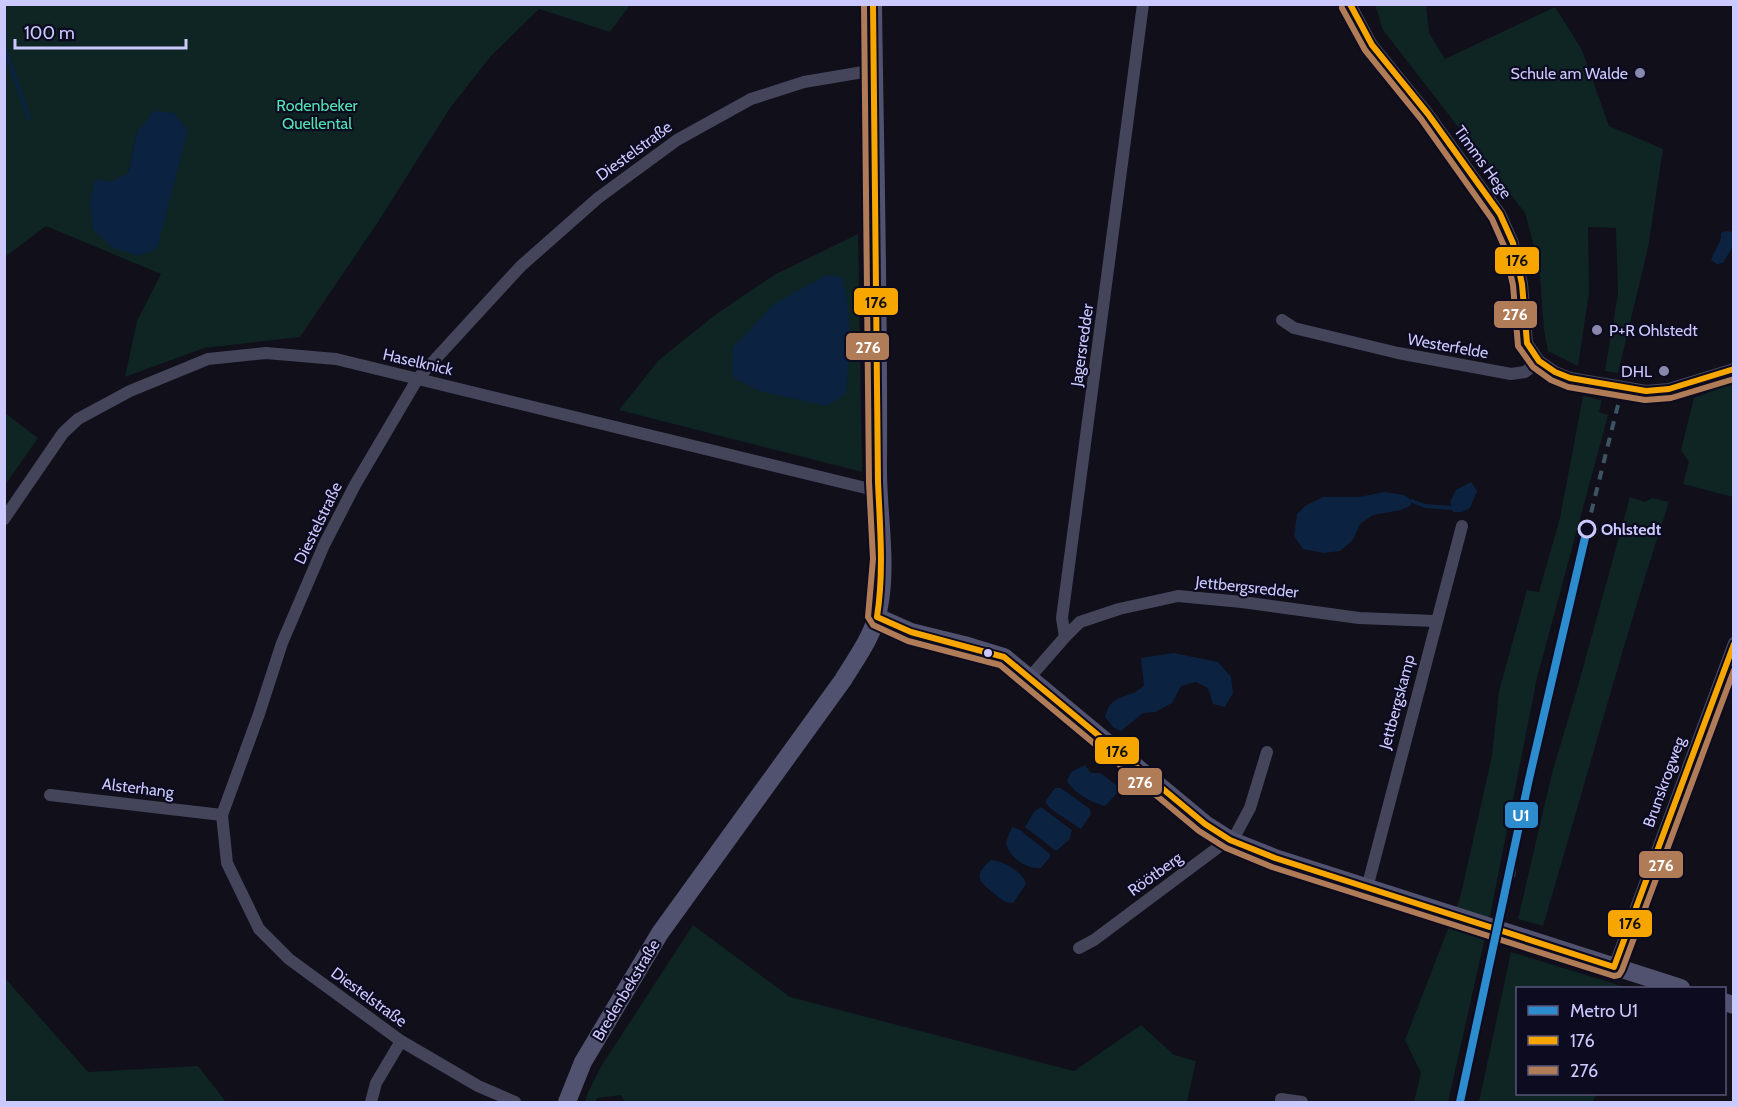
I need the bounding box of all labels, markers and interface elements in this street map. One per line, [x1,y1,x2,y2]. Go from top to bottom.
scale bar [15,12,186,50]
text: 100 m [24,22,75,44]
place label: Schule am Walde [1511,64,1628,83]
marker: Schule am Walde [1633,66,1647,80]
park label: Rodenbeker Quellental [276,96,359,133]
street label: Diestelstraße [592,117,676,185]
street label: Timms Hege [1450,122,1516,202]
line badge: 176 [1494,246,1540,275]
text: 176 [1506,251,1528,270]
line badge: 176 [853,287,899,316]
text: 176 [865,293,887,312]
line badge: 276 [1493,300,1538,329]
street label: Jagersredder [1067,301,1097,389]
text: 276 [1502,305,1528,324]
place label: P+R Ohlstedt [1609,321,1698,340]
marker: P+R Ohlstedt [1590,323,1604,337]
street label: Westerfelde [1406,330,1490,362]
line badge: 276 [845,332,890,361]
text: 276 [855,338,881,357]
street label: Haselknick [381,345,456,379]
place label: DHL [1621,362,1652,381]
marker: DHL [1657,364,1671,378]
street label: Diestelstraße [290,479,346,567]
marker: Ohlstedt [1578,520,1596,538]
place label: Ohlstedt [1601,520,1662,539]
street label: Jettbergsredder [1194,572,1300,602]
unlabelled marker [982,647,994,659]
street label: Jettbergskamp [1375,653,1419,752]
street label: Brunskrogweg [1639,733,1690,830]
line badge: 176 [1094,736,1140,765]
text: 176 [1106,742,1128,761]
line badge: 276 [1117,767,1163,796]
text: 276 [1127,773,1153,792]
street label: Alsterhang [101,774,176,802]
line badge: U1 [1504,801,1539,829]
text: U1 [1512,806,1530,825]
street label: Röötberg [1124,847,1187,900]
line badge: 276 [1638,850,1684,879]
text: 276 [1648,856,1674,875]
line badge: 176 [1607,909,1653,938]
text: 176 [1619,914,1641,933]
street label: Bredenbekstraße [588,936,664,1044]
street label: Diestelstraße [327,963,411,1031]
legend [1516,987,1726,1095]
text: Metro U1 [1570,1000,1638,1022]
text: 176 [1570,1030,1595,1052]
text: 276 [1570,1060,1598,1082]

